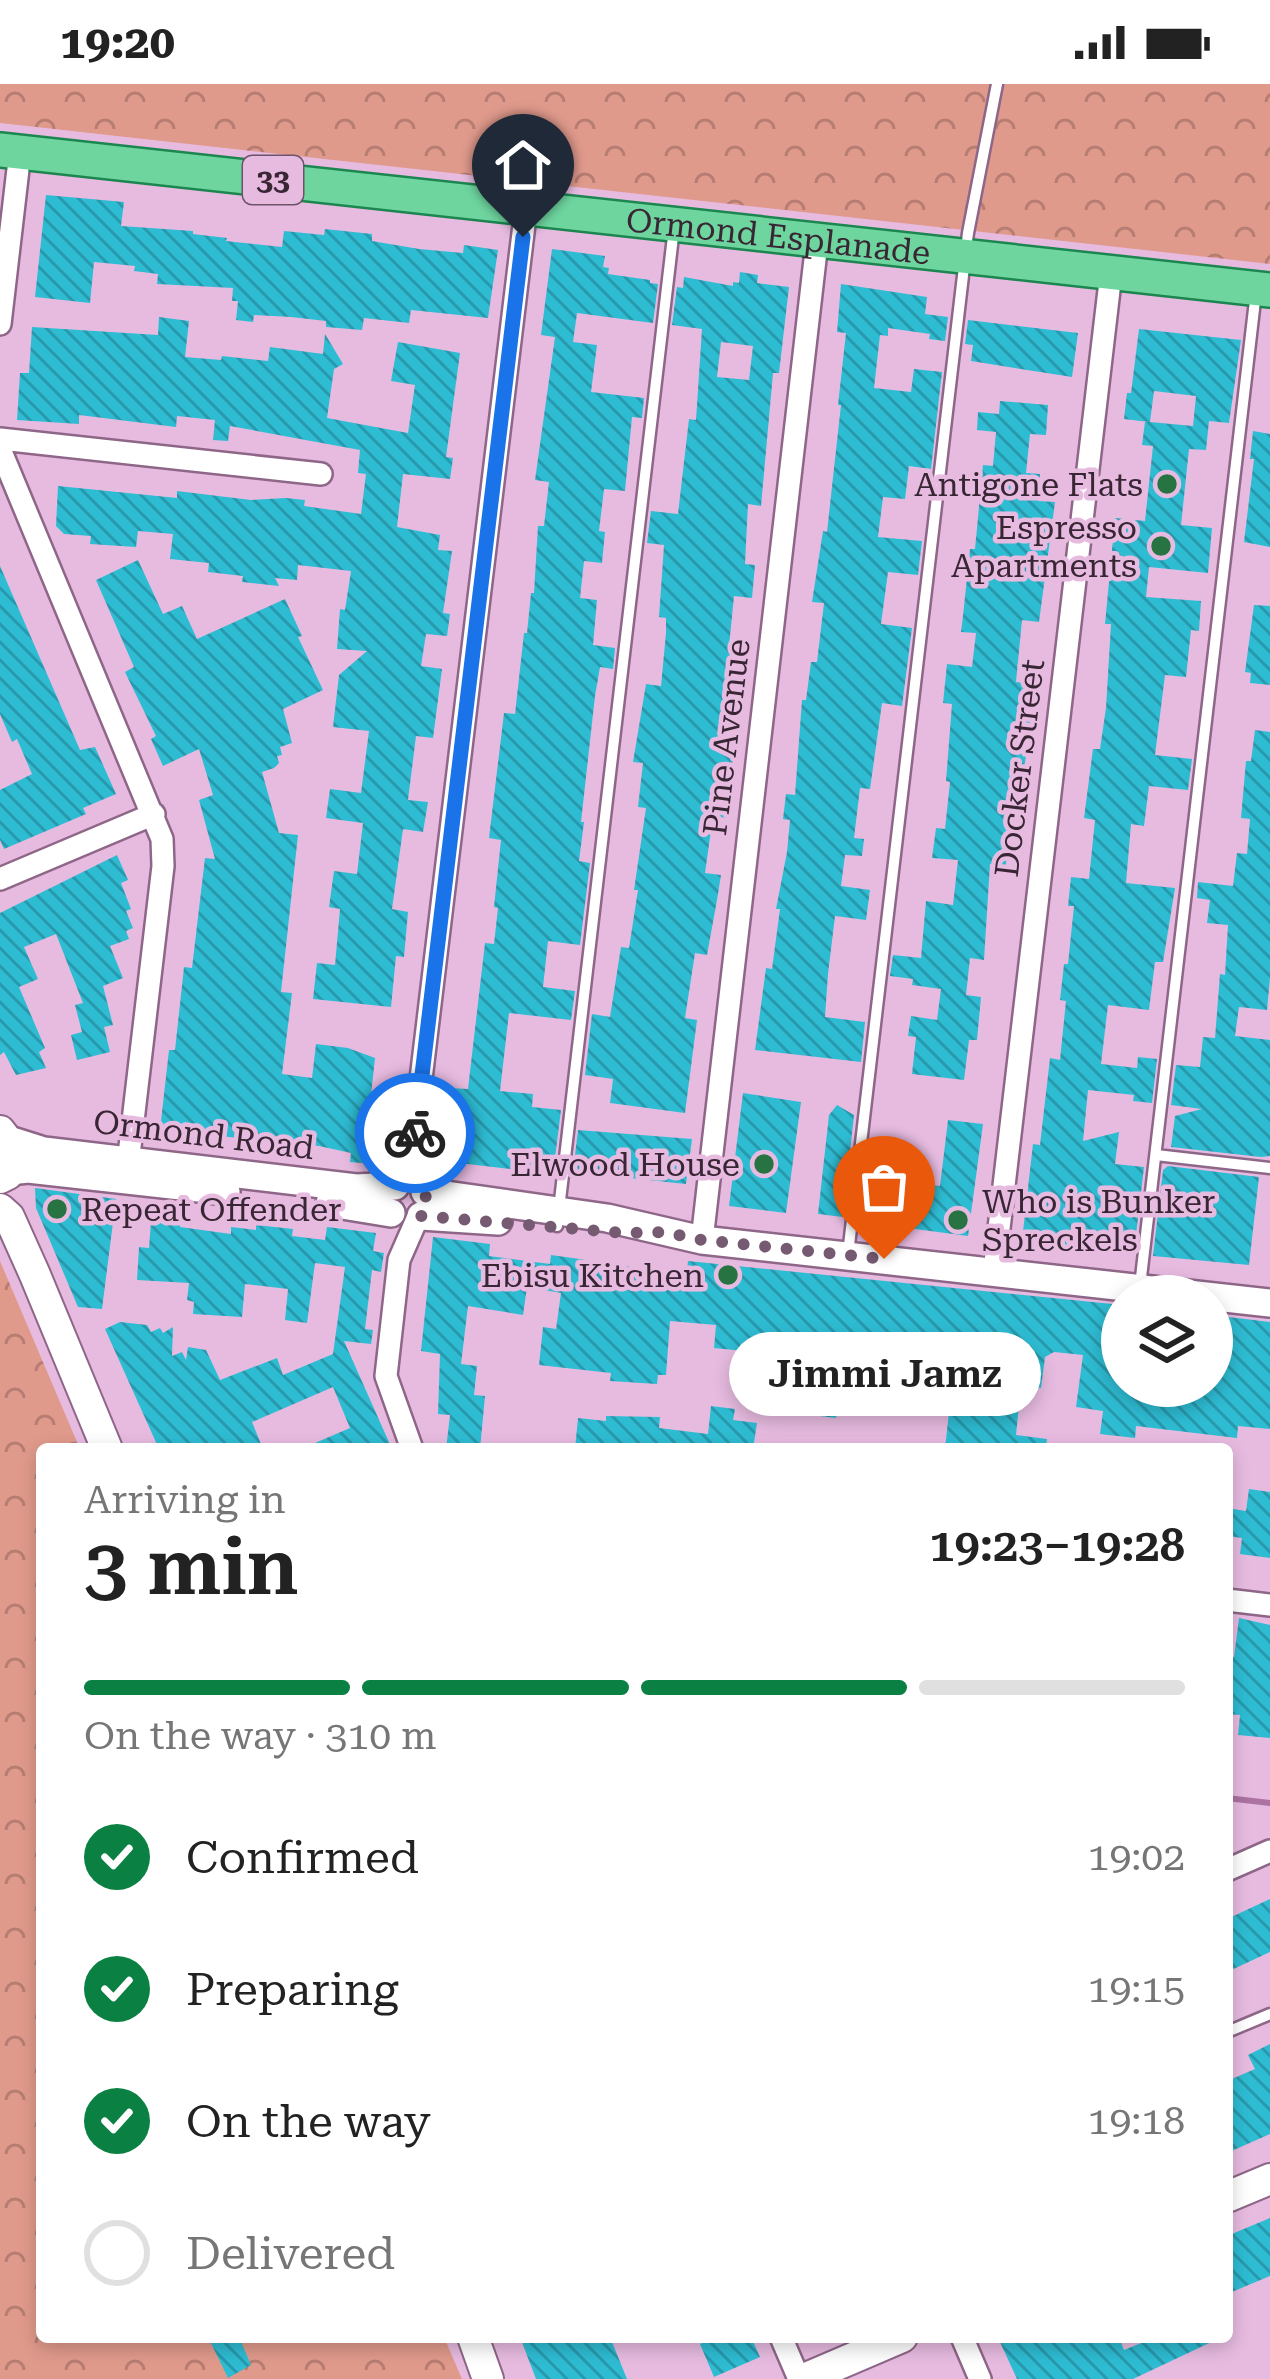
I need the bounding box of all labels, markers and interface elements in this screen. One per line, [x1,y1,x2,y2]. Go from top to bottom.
text: 19:20 [60,16,175,69]
pin [472,114,574,237]
icon: home [490,132,556,198]
road number: 33 [243,156,303,204]
street label: Ormond Esplanade [624,200,932,272]
place label: Antigone Flats [914,465,1143,504]
marker: Antigone Flats [1154,471,1180,497]
place label: Espresso Apartments [951,508,1137,585]
marker: Espresso Apartments [1148,533,1174,559]
street label: Pine Avenue [695,636,758,838]
street label: Docker Street [987,657,1052,879]
courier [355,1073,475,1193]
icon: bike [382,1100,448,1166]
street label: Ormond Road [91,1102,316,1167]
pin [833,1136,935,1259]
place label: Elwood House [510,1145,740,1184]
marker: Elwood House [751,1151,777,1177]
icon: bag [851,1154,917,1220]
place label: Who is Bunker Spreckels [982,1182,1215,1259]
place label: Repeat Offender [81,1190,342,1229]
marker: Repeat Offender [44,1196,70,1222]
marker: Who is Bunker Spreckels [945,1207,971,1233]
place label: Ebisu Kitchen [481,1256,704,1295]
marker: Ebisu Kitchen [715,1262,741,1288]
map controls [1101,1275,1233,1407]
button: layers [1101,1275,1233,1407]
callout: Jimmi Jamz [728,1331,1040,1415]
text: Jimmi Jamz [768,1351,1002,1397]
text: Arriving in [84,1477,286,1523]
text: 19:23–19:28 [929,1519,1185,1572]
text: 3 min [84,1522,299,1613]
text: On the way · 310 m [84,1713,436,1759]
icon: check [84,1824,150,1890]
text: Confirmed [186,1831,419,1884]
text: 19:02 [1088,1834,1185,1880]
icon: check [84,1956,150,2022]
text: Preparing [186,1963,399,2016]
text: 19:15 [1088,1966,1185,2012]
icon: check [84,2088,150,2154]
text: On the way [186,2095,431,2148]
text: 19:18 [1088,2098,1185,2144]
text: Delivered [186,2227,395,2280]

